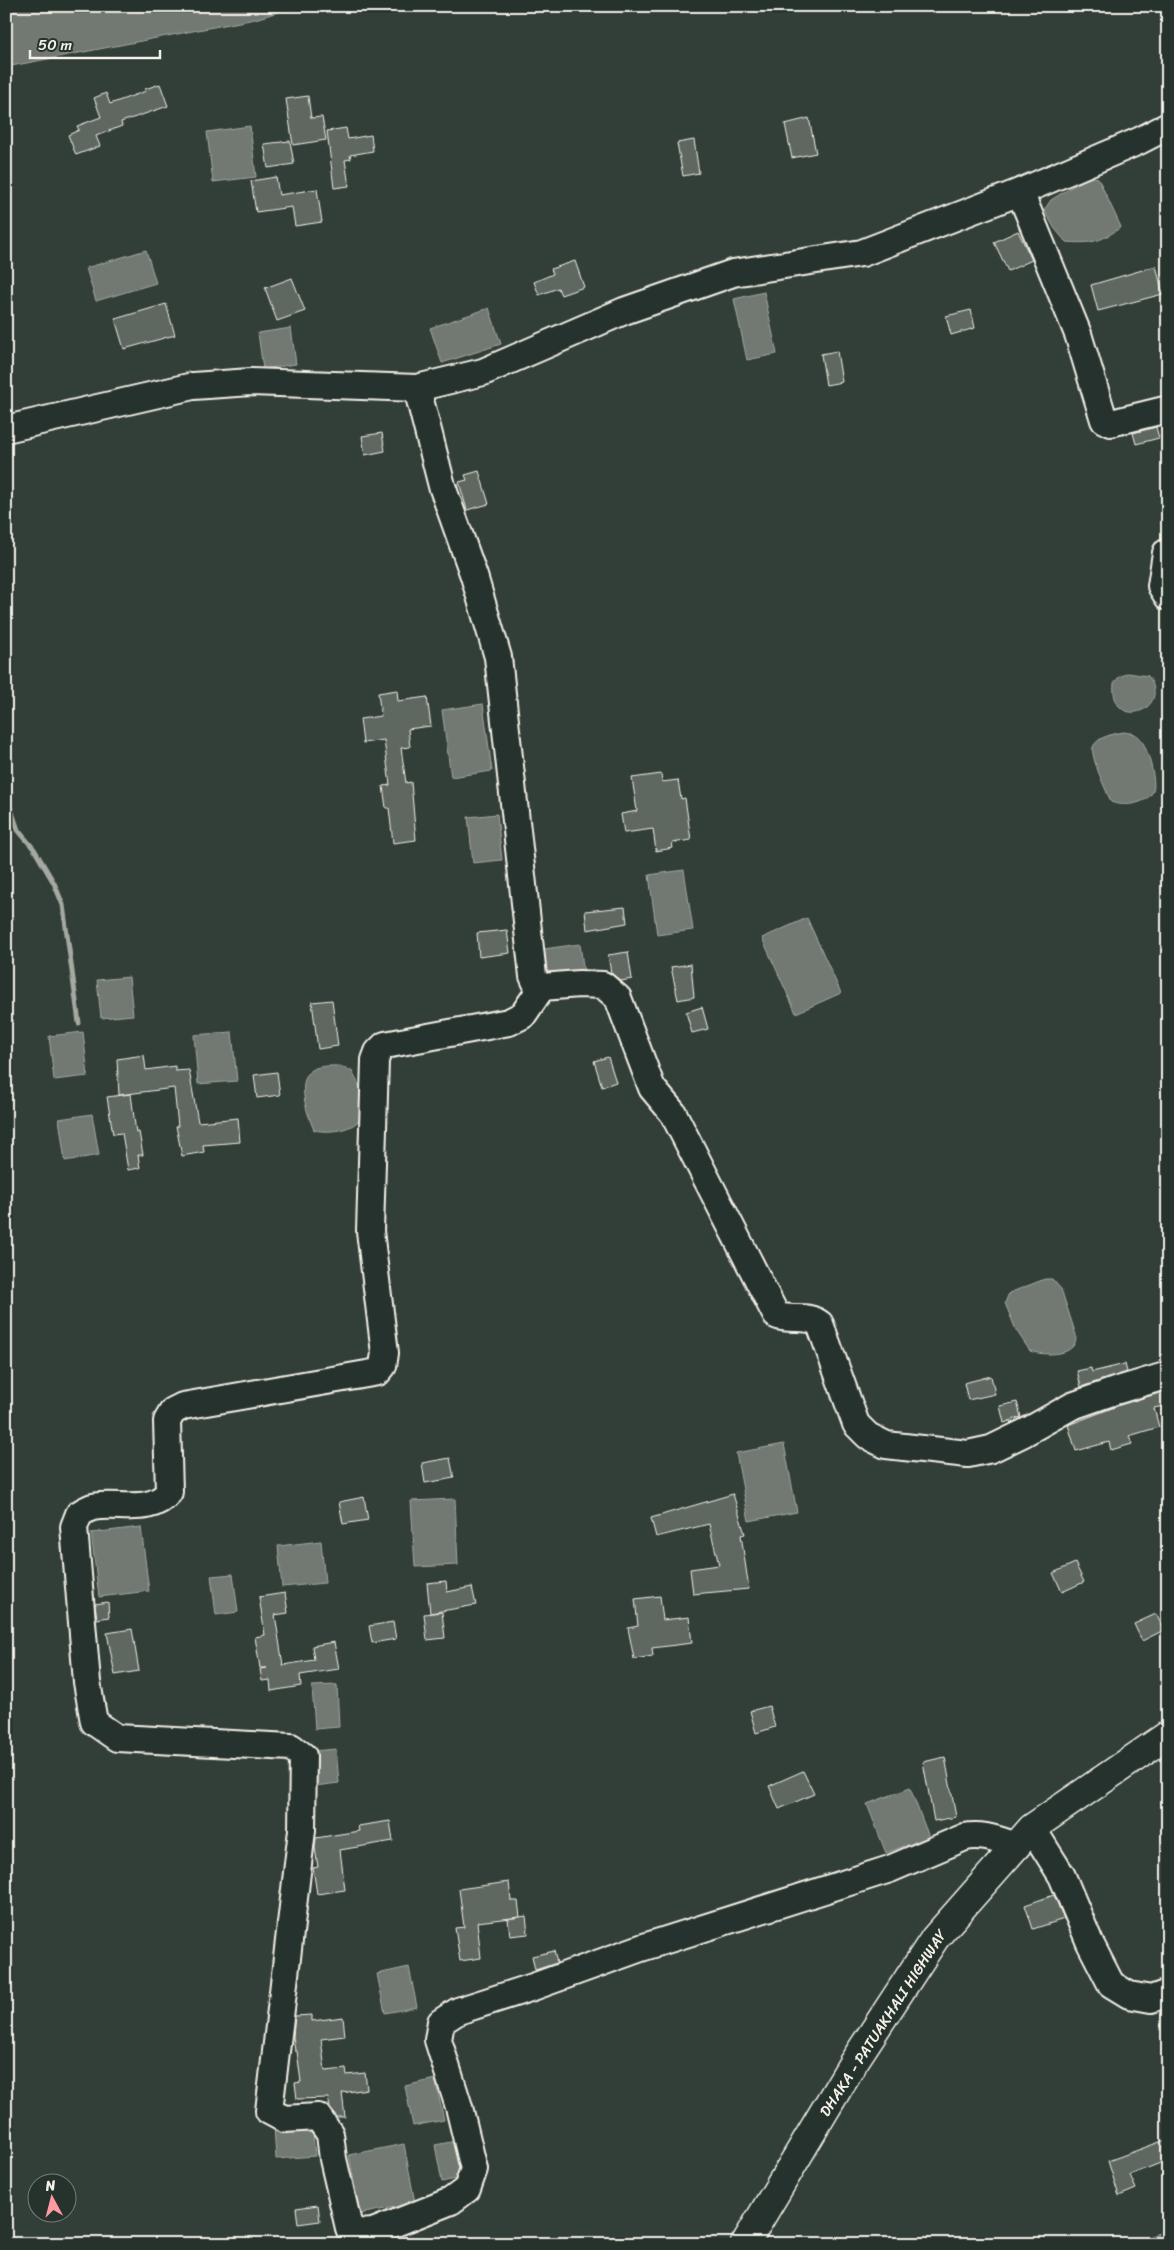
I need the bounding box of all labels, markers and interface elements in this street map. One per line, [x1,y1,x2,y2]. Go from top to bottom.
scale bar [30,28,160,60]
text: 50 m [38,32,73,58]
street label: DHAKA - PATUAKHALI HIGHWAY [813,1923,954,2122]
north arrow [28,2172,78,2222]
text: N [43,2173,57,2199]

